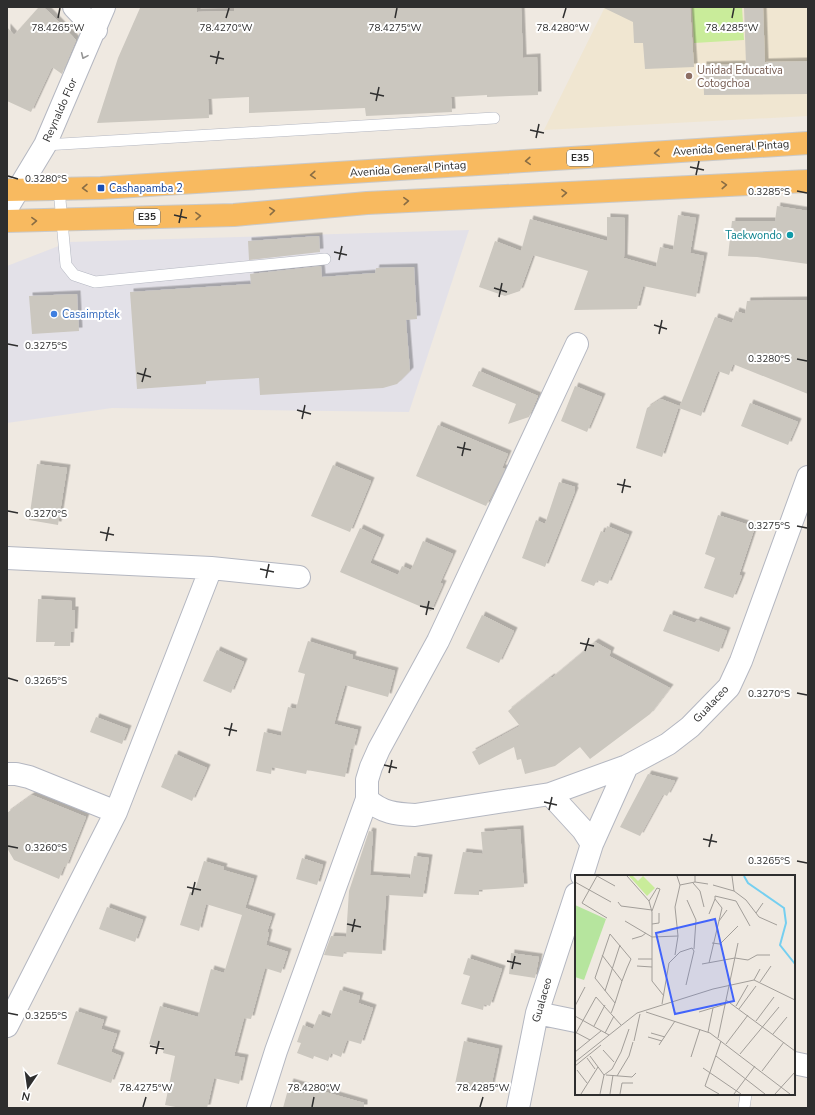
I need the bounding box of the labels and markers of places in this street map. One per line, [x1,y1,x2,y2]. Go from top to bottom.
place label: Unidad Educativa Cotogchoa [697,63,783,91]
marker: Unidad Educativa Cotogchoa [684,71,694,81]
place label: Cashapamba 2 [109,181,183,196]
marker: Cashapamba 2 [96,183,106,193]
place label: Taekwondo [725,228,782,243]
marker: Taekwondo [785,230,795,240]
place label: Casaimptek [62,307,120,322]
marker: Casaimptek [49,309,59,319]

